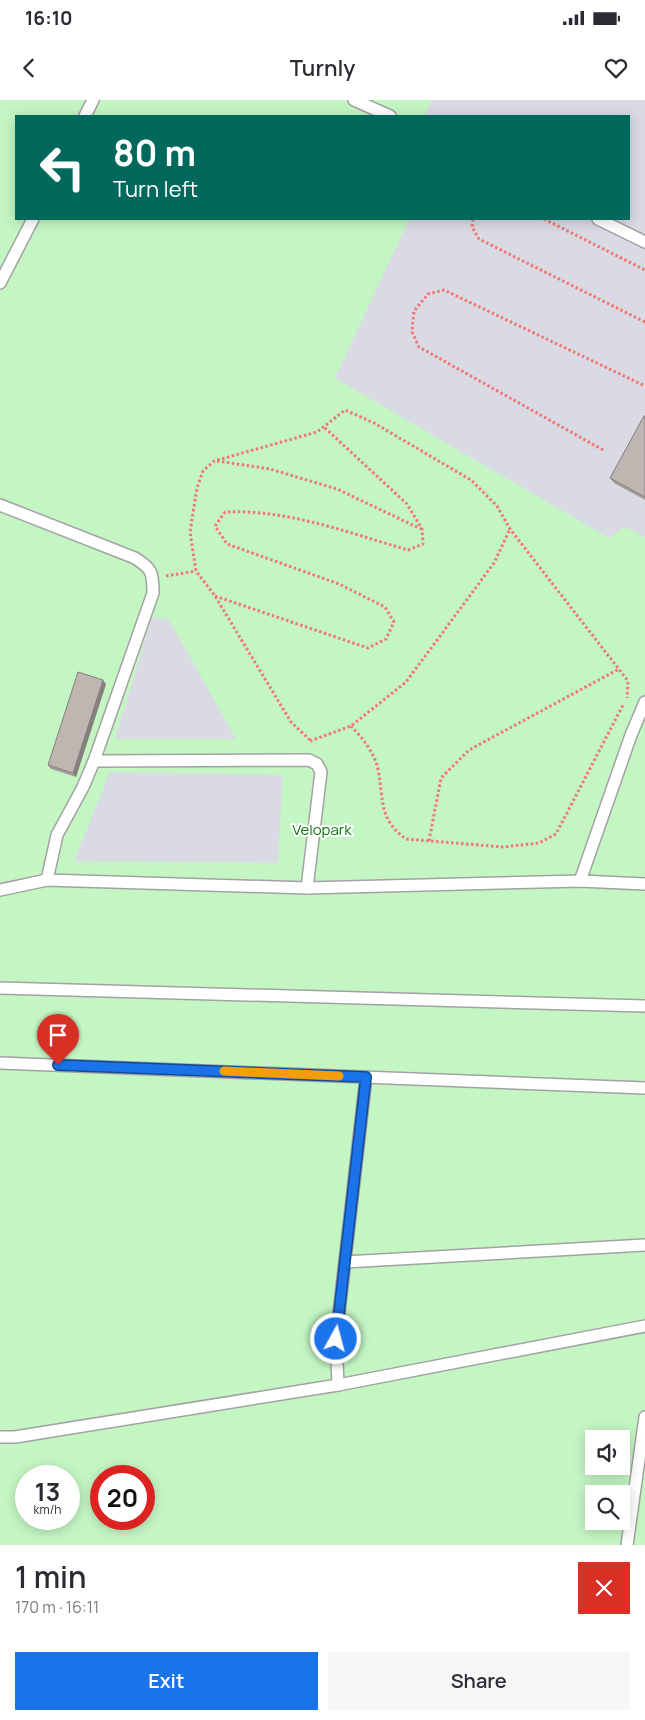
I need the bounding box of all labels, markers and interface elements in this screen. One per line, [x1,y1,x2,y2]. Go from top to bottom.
text: 16:10 [25,5,72,31]
text: Turnly [290,53,355,83]
icon: back [15,54,43,82]
icon: heart [602,54,630,82]
text: 80 m [113,129,196,177]
icon: left [30,135,95,200]
text: Turn left [113,174,198,204]
park label: Velopark [292,819,352,840]
pin [37,1014,79,1065]
icon: arrive [44,1021,72,1049]
position arrow [309,1312,361,1364]
map controls [585,1430,630,1530]
button: sound [585,1430,630,1475]
speed limit sign: 20 [90,1465,155,1530]
text: 13 [35,1474,60,1509]
button: search [585,1485,630,1530]
text: km/h [34,1501,61,1518]
text: 1 min [15,1556,87,1597]
button: close [578,1562,630,1614]
text: 170 m · 16:11 [15,1596,99,1618]
button: Exit [15,1652,318,1710]
button: Share [328,1652,630,1710]

